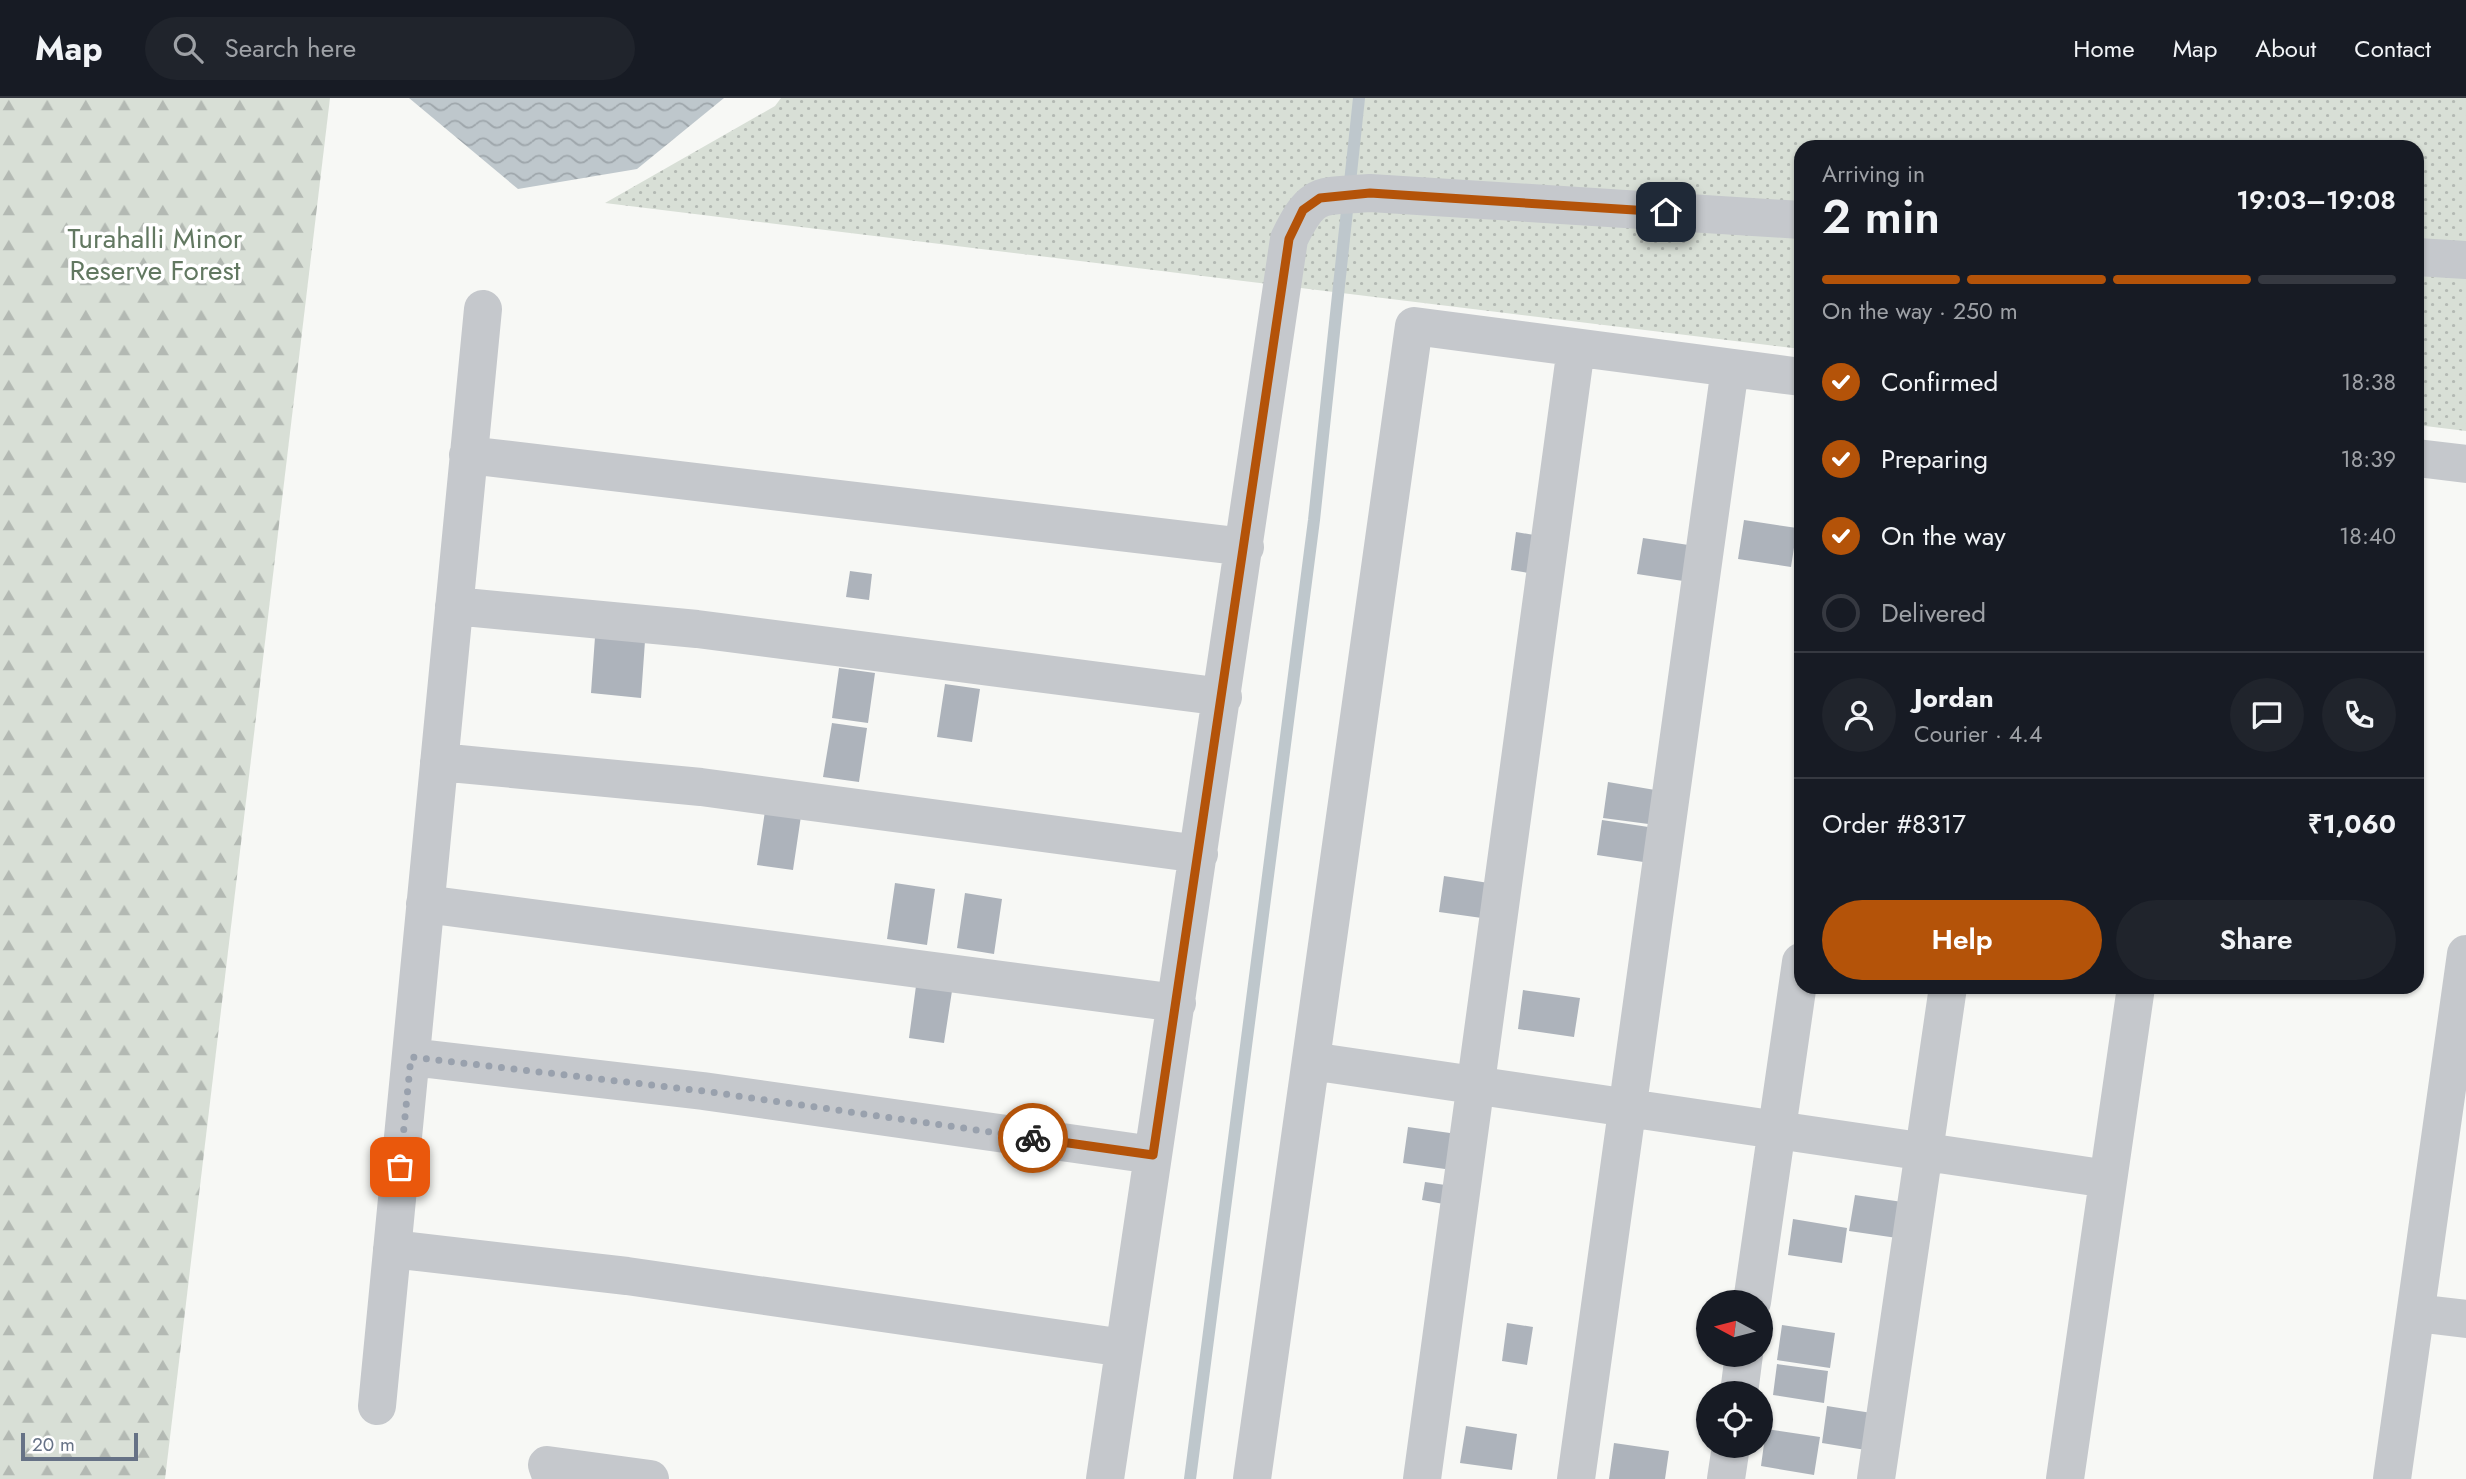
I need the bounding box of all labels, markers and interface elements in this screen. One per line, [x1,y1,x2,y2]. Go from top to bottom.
search box [145,17,635,80]
text: Map [35,25,103,72]
icon: search [169,29,207,67]
text: Search here [225,29,356,67]
text: Home [2073,31,2135,66]
text: Map [2173,31,2217,66]
text: About [2255,31,2316,66]
text: Contact [2354,31,2431,66]
text: Arriving in [1822,157,1925,191]
text: 19:03–19:08 [2236,181,2396,219]
pin [1636,182,1696,242]
text: 2 min [1822,184,1940,250]
icon: home [1647,193,1685,231]
park label: Turahalli Minor Reserve Forest [68,218,243,291]
text: On the way · 250 m [1822,294,2018,328]
icon: check [1822,363,1860,401]
text: Confirmed [1881,363,1998,401]
text: 18:38 [2341,365,2396,399]
icon: check [1822,440,1860,478]
text: Preparing [1881,440,1988,478]
text: 18:39 [2340,442,2396,476]
icon: check [1822,517,1860,555]
text: On the way [1881,517,2006,555]
text: 18:40 [2339,519,2396,553]
text: Delivered [1881,594,1986,632]
button: person [1822,678,1896,752]
button: chat [2230,678,2304,752]
button: phone [2322,678,2396,752]
text: Jordan [1914,679,1994,717]
text: Courier · 4.4 [1914,717,2042,751]
text: Order #8317 [1822,805,1966,843]
text: ₹1,060 [2308,805,2396,843]
button: Help [1822,900,2102,980]
button: Share [2116,900,2396,980]
courier [998,1103,1068,1173]
icon: bike [1014,1119,1052,1157]
pin [370,1137,430,1197]
icon: bag [381,1148,419,1186]
north arrow [1696,1290,1773,1367]
map controls [1696,1290,1773,1458]
button: locate [1696,1381,1773,1458]
scale bar [21,1430,138,1462]
text: 20 m [32,1431,75,1458]

